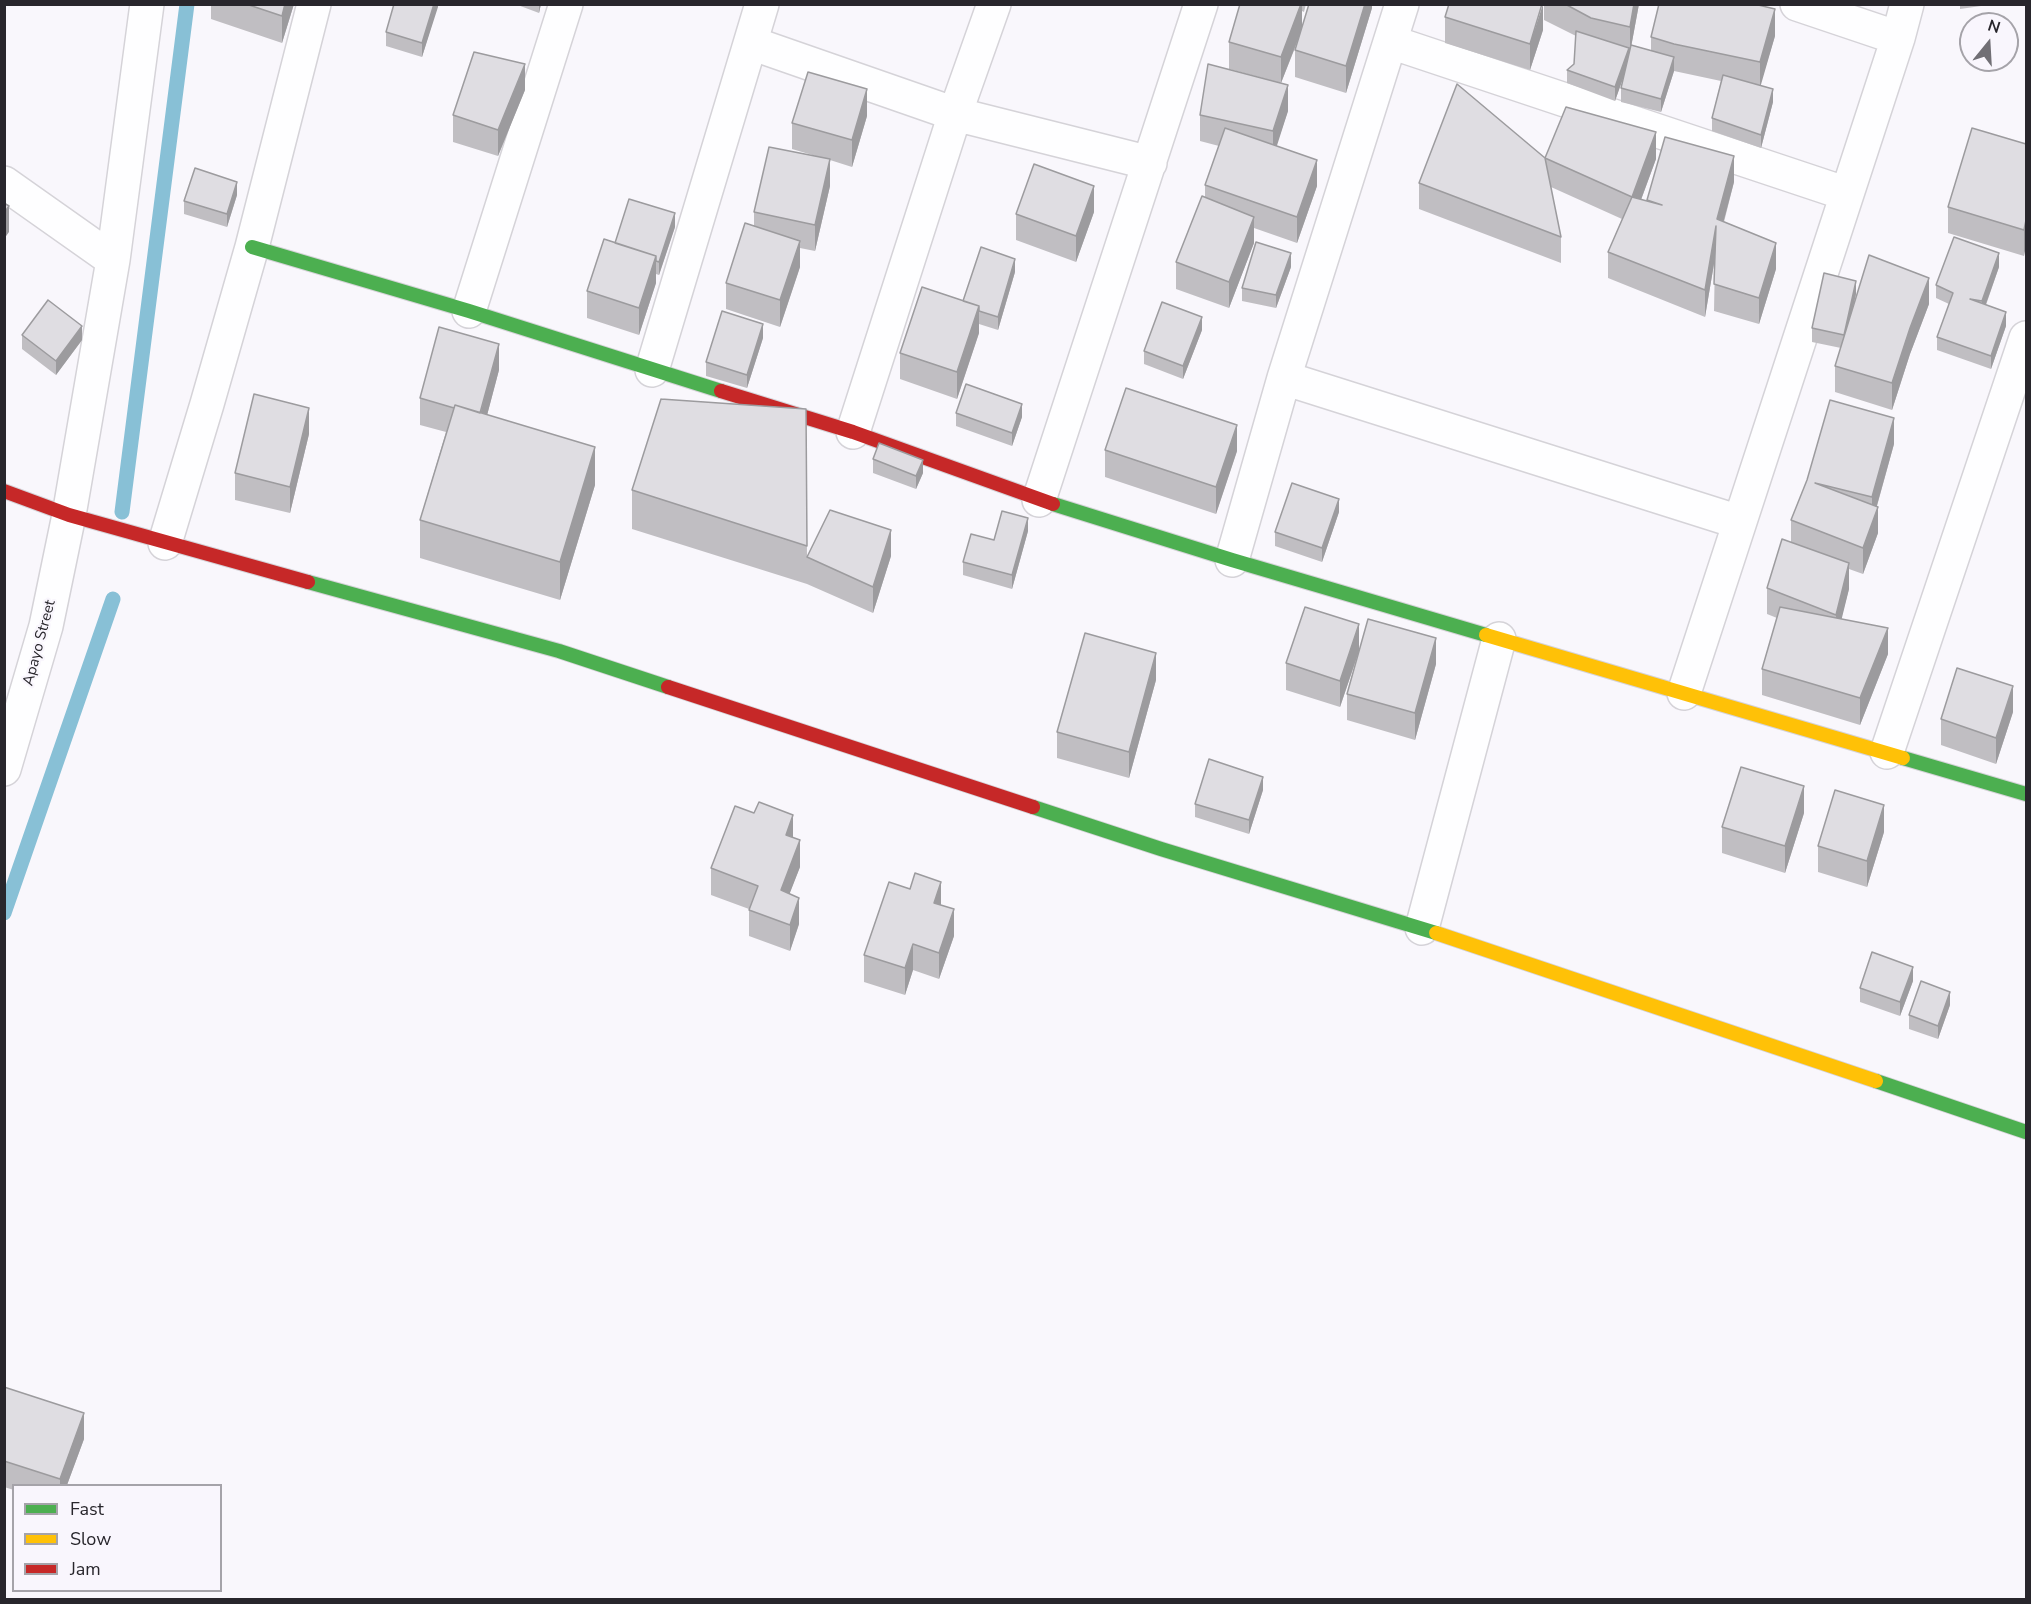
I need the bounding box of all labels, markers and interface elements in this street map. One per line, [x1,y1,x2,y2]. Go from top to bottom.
north arrow [1959,12,2019,72]
text: N [1985,14,2003,39]
street label: Apayo Street [20,598,60,688]
legend [12,1484,222,1592]
text: Fast [70,1497,104,1521]
text: Slow [70,1527,111,1551]
text: Jam [70,1557,101,1581]

